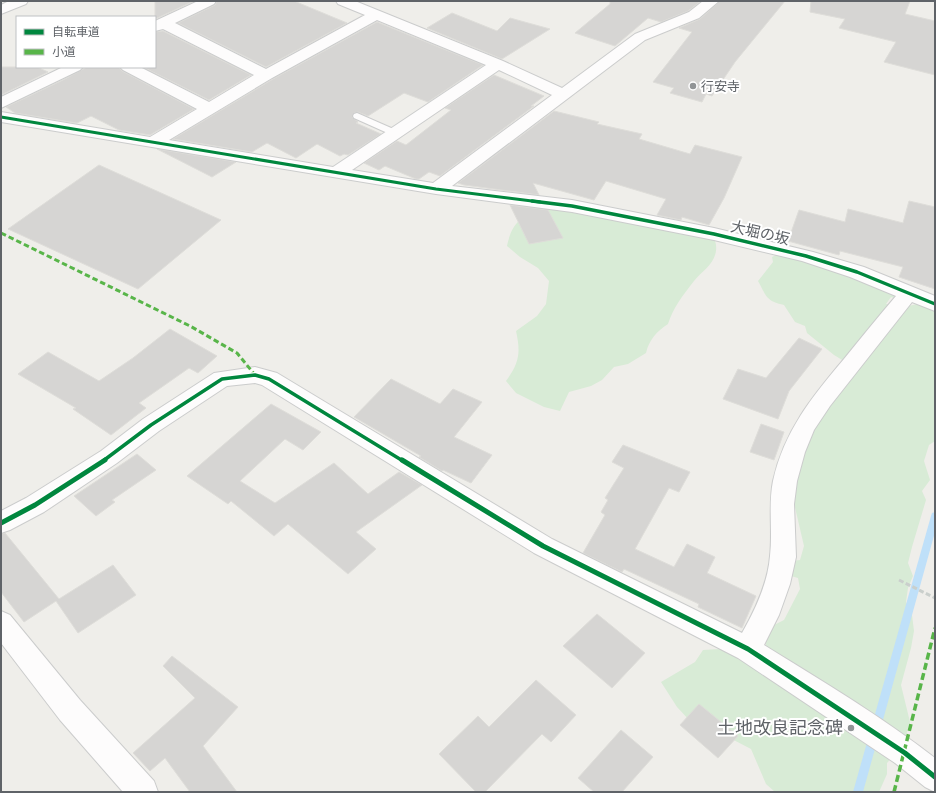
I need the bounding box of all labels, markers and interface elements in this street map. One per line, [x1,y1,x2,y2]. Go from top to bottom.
legend [16,16,156,68]
text: 自転車道 [52,25,100,39]
text: 小道 [52,45,76,59]
place label: 行安寺 [701,79,740,94]
marker: 行安寺 [688,81,698,91]
street label: 大堀の坂 [729,217,791,249]
place label: 土地改良記念碑 [717,717,843,739]
marker: 土地改良記念碑 [846,723,856,733]

